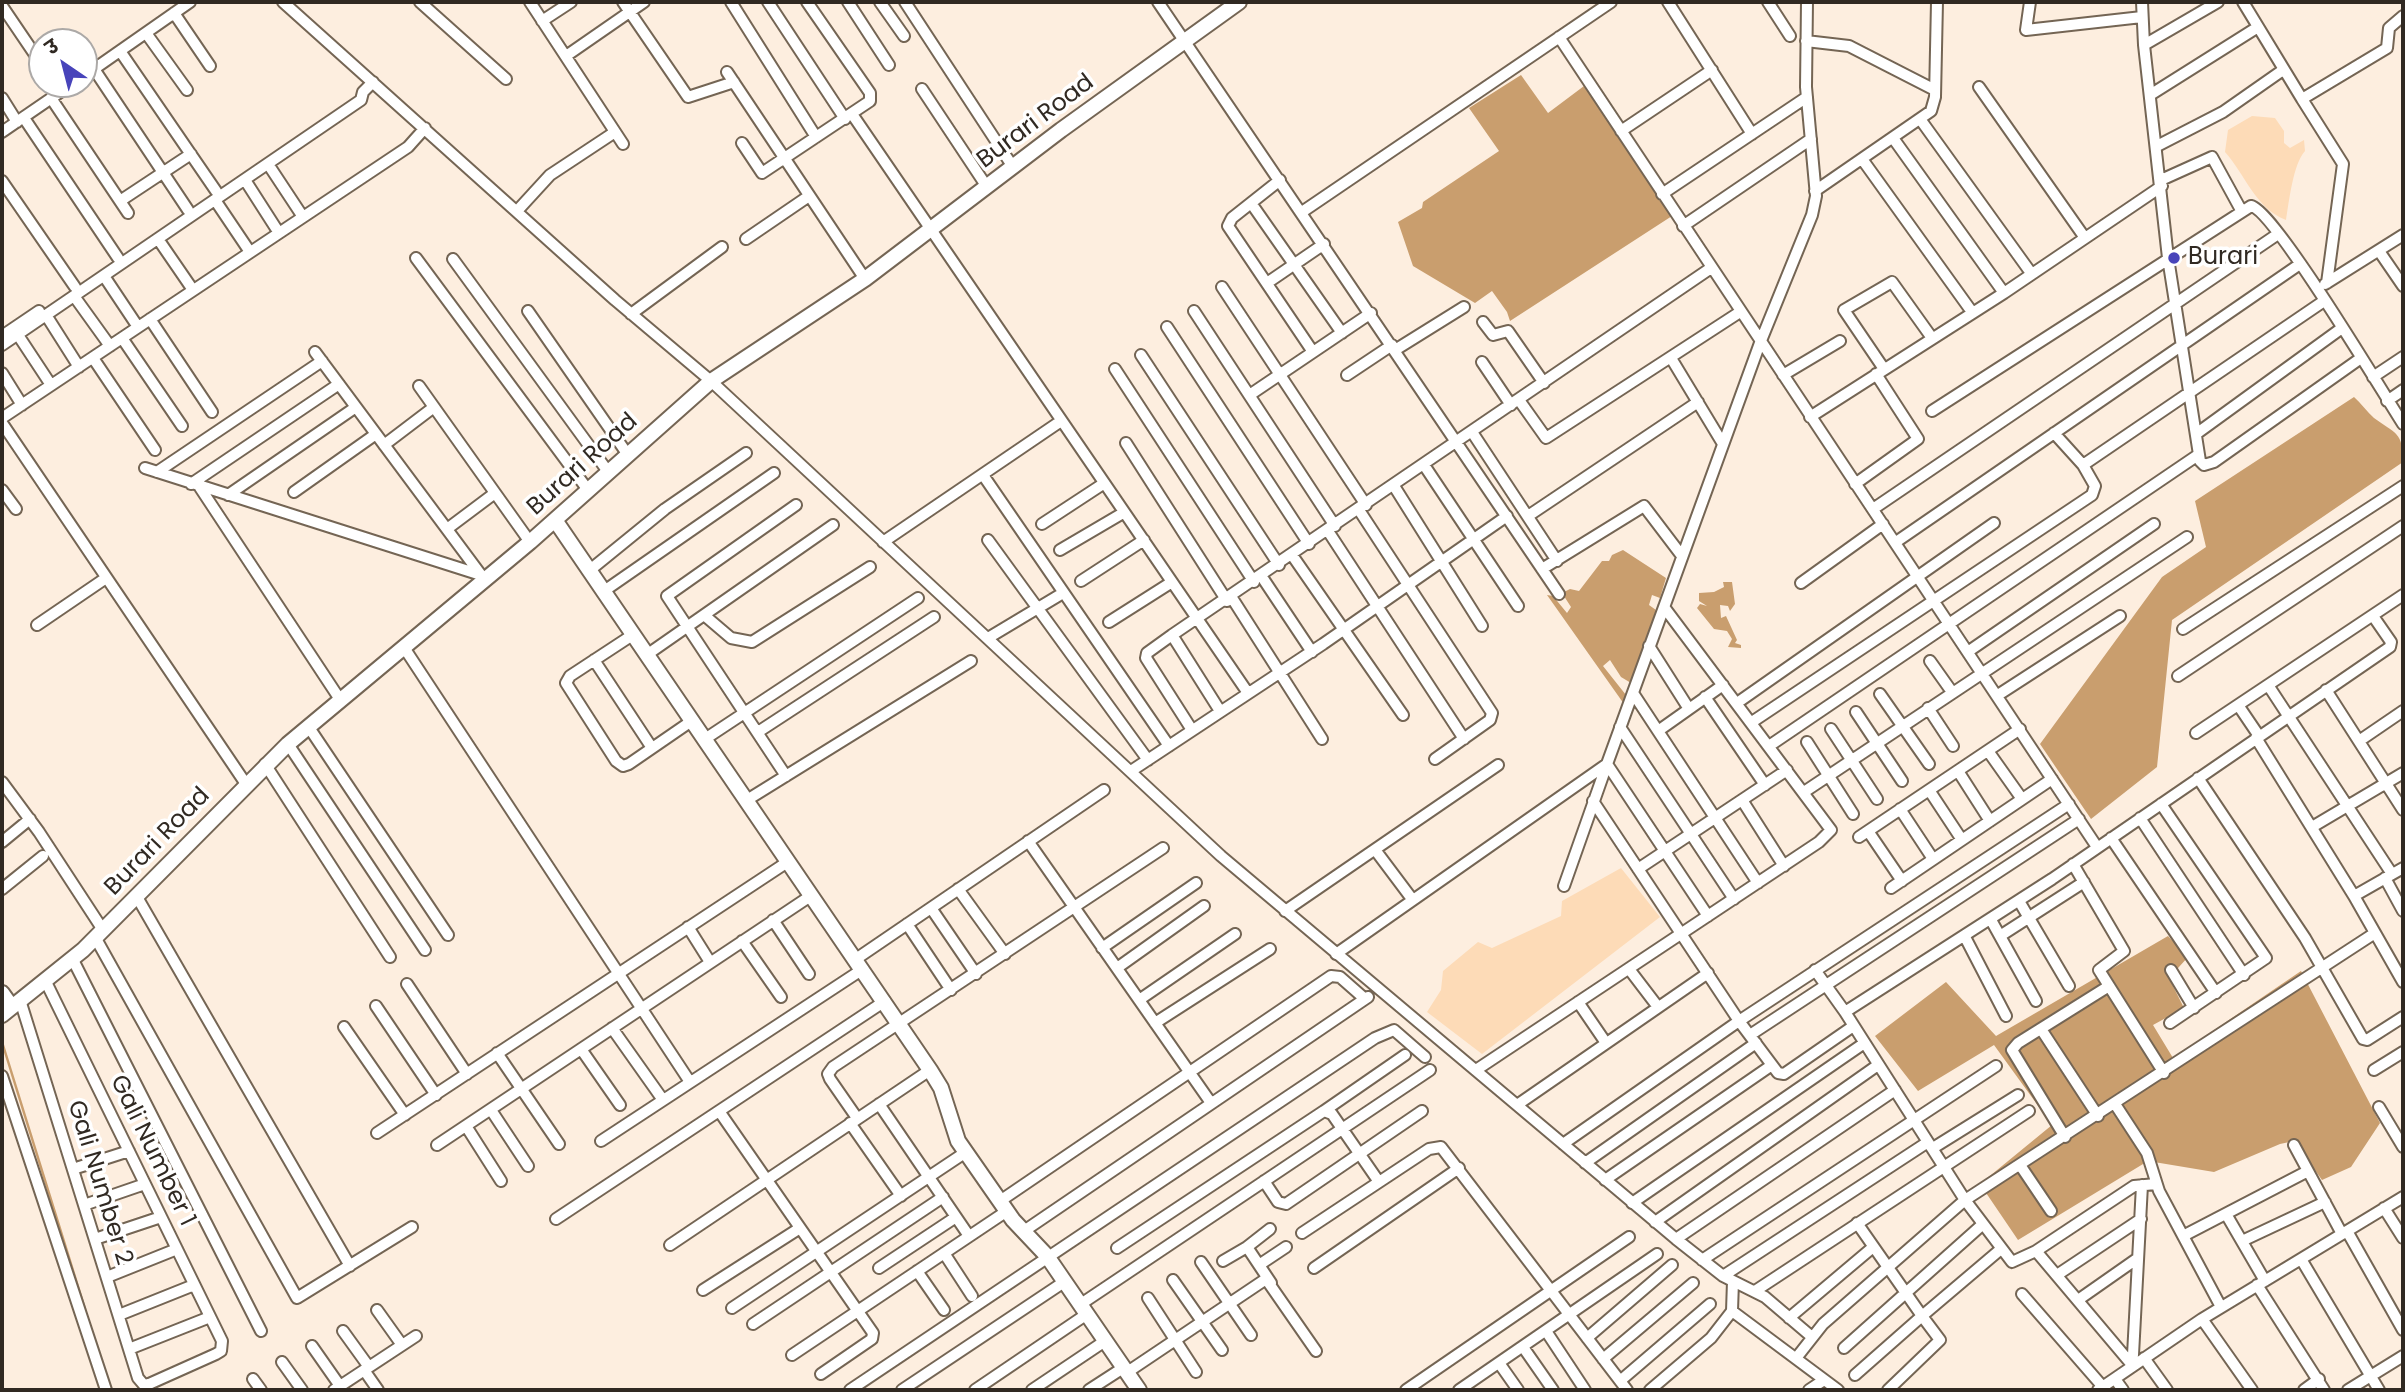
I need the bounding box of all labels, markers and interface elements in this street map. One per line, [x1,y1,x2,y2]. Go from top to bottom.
north arrow [28,28,98,98]
text: उ [40,33,64,61]
street label: Burari Road [972,69,1100,175]
place label: Burari [2188,244,2258,272]
marker: Burari [2166,250,2182,266]
street label: Burari Road [522,408,644,522]
street label: Burari Road [99,782,217,902]
street label: Gali Number 1 [103,1071,201,1231]
street label: Gali Number 2 [60,1097,138,1269]

